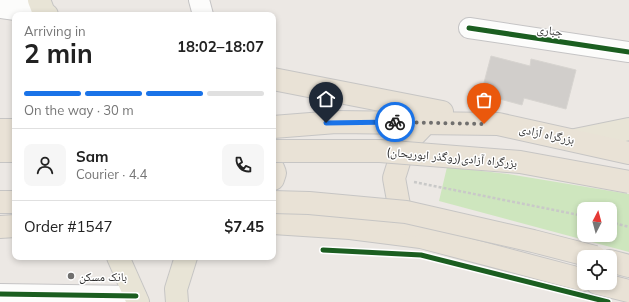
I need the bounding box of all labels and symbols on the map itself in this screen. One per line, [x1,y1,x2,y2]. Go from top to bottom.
street label: جباری [536,21,564,40]
pin [309,82,343,123]
pin [467,83,501,124]
courier [375,102,415,142]
street label: بزرگراه آزادی [518,121,576,148]
street label: بزرگراه آزادی(روگذر ابوریحان) [386,144,518,171]
north arrow [577,202,617,242]
place label: بانک مسکن [79,269,127,284]
marker: بانک مسکن [66,271,76,281]

